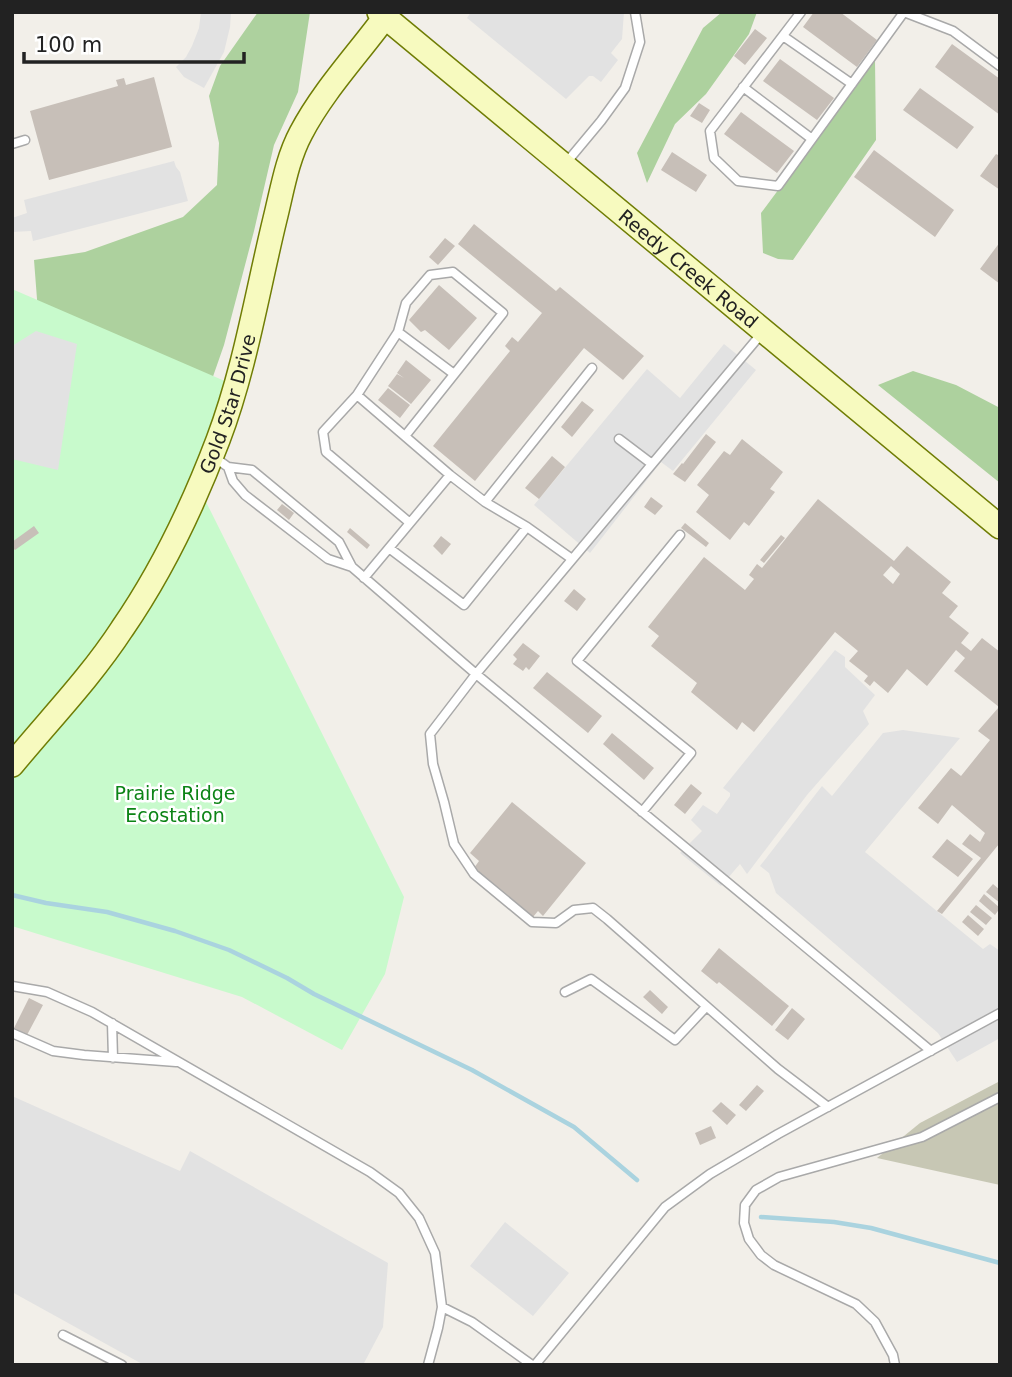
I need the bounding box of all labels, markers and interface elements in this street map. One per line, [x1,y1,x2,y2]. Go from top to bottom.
scale bar [24,21,245,65]
text: 100 m [35,33,102,57]
street label: Reedy Creek Road [614,205,762,333]
street label: Gold Star Drive [195,332,260,477]
park label: Prairie Ridge Ecostation [115,782,235,826]

